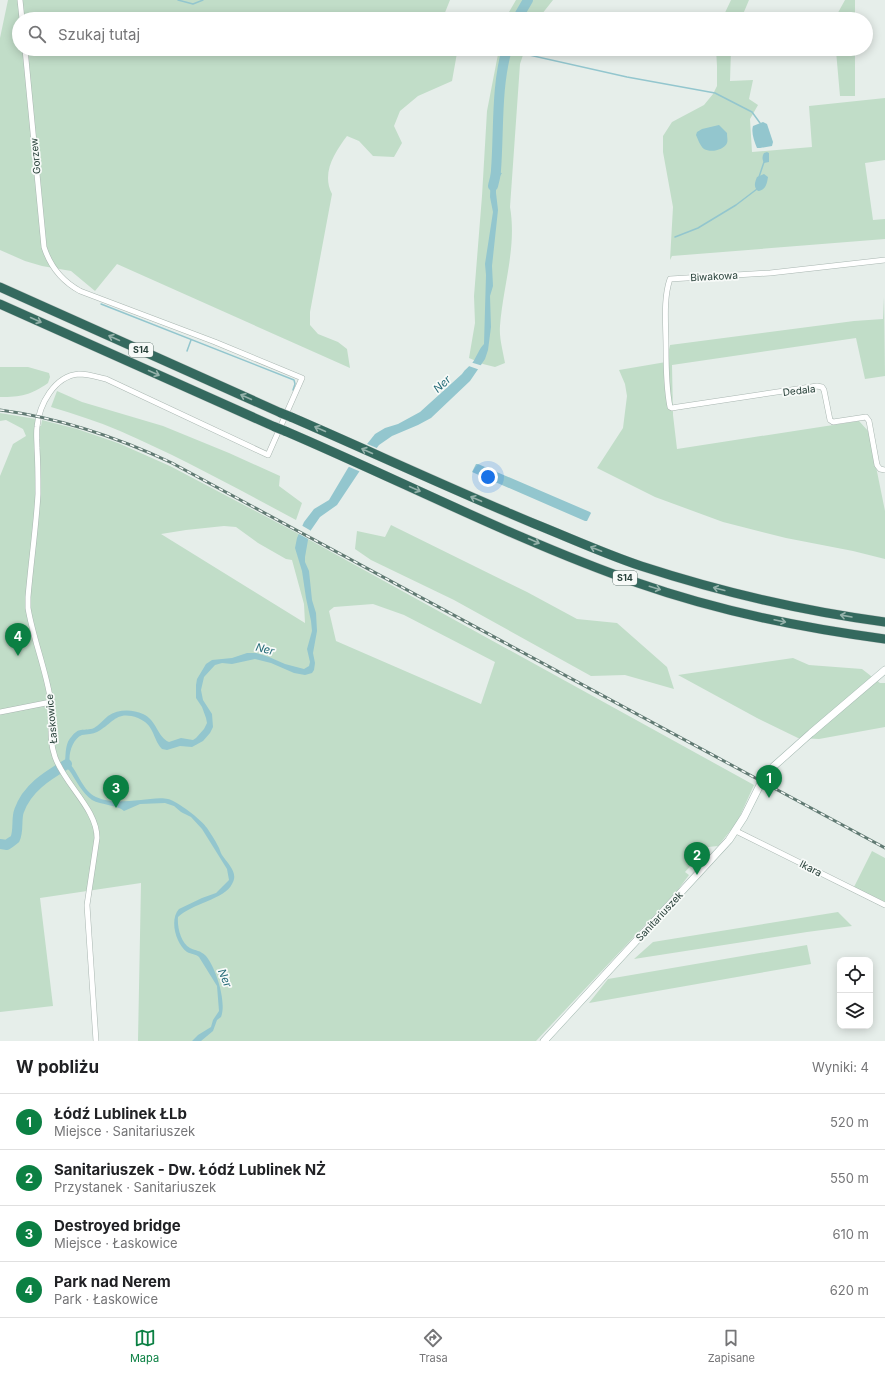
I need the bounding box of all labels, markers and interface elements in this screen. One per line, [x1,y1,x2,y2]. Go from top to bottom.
search box [12,12,873,56]
icon: search [26,23,48,45]
text: Szukaj tutaj [58,25,140,44]
street label: Gorzew [27,137,43,175]
street label: Biwakowa [690,269,738,283]
one-way arrow [29,317,41,324]
one-way arrow [108,334,120,341]
road number: S14 [129,343,153,357]
one-way arrow [148,370,160,377]
water label: Ner [430,372,454,396]
street label: Dedala [782,382,816,398]
one-way arrow [240,393,252,400]
one-way arrow [314,425,326,433]
one-way arrow [362,447,374,454]
your location [478,467,498,487]
one-way arrow [408,486,420,493]
one-way arrow [470,495,482,502]
one-way arrow [527,538,539,545]
one-way arrow [590,544,602,552]
road number: S14 [613,571,637,585]
one-way arrow [648,585,661,592]
one-way arrow [713,585,726,592]
one-way arrow [840,612,853,620]
one-way arrow [774,618,787,626]
pin: 4 [5,623,31,656]
water label: Ner [254,640,277,658]
street label: Łaskowice [43,693,59,744]
pin: 1 [756,765,782,798]
pin: 3 [103,775,129,808]
pin: 2 [684,842,710,875]
street label: Ikara [798,857,824,879]
street label: Sanitariuszek [633,888,685,943]
map controls [837,957,873,1029]
button: locate [837,957,873,993]
water label: Ner [215,967,235,990]
button: layers [837,993,873,1029]
text: W pobliżu [16,1057,99,1077]
text: Wyniki: 4 [812,1059,869,1075]
text: Łódź Lublinek ŁLb [54,1104,187,1123]
text: 1 [26,1114,32,1130]
text: 520 m [830,1114,869,1130]
text: Miejsce · Sanitariuszek [54,1123,195,1139]
text: Sanitariuszek - Dw. Łódź Lublinek NŻ [54,1160,326,1179]
text: 2 [25,1170,33,1186]
text: 550 m [830,1170,869,1186]
text: Przystanek · Sanitariuszek [54,1179,216,1195]
text: Destroyed bridge [54,1216,181,1235]
text: 3 [25,1226,33,1242]
text: 610 m [832,1226,869,1242]
text: Miejsce · Łaskowice [54,1235,178,1251]
text: Park nad Nerem [54,1272,171,1291]
text: 4 [25,1282,33,1298]
text: 620 m [830,1282,869,1298]
text: Park · Łaskowice [54,1291,158,1307]
tab: Mapa [130,1327,159,1365]
tab: Trasa [419,1327,448,1365]
tab: Zapisane [708,1327,755,1365]

